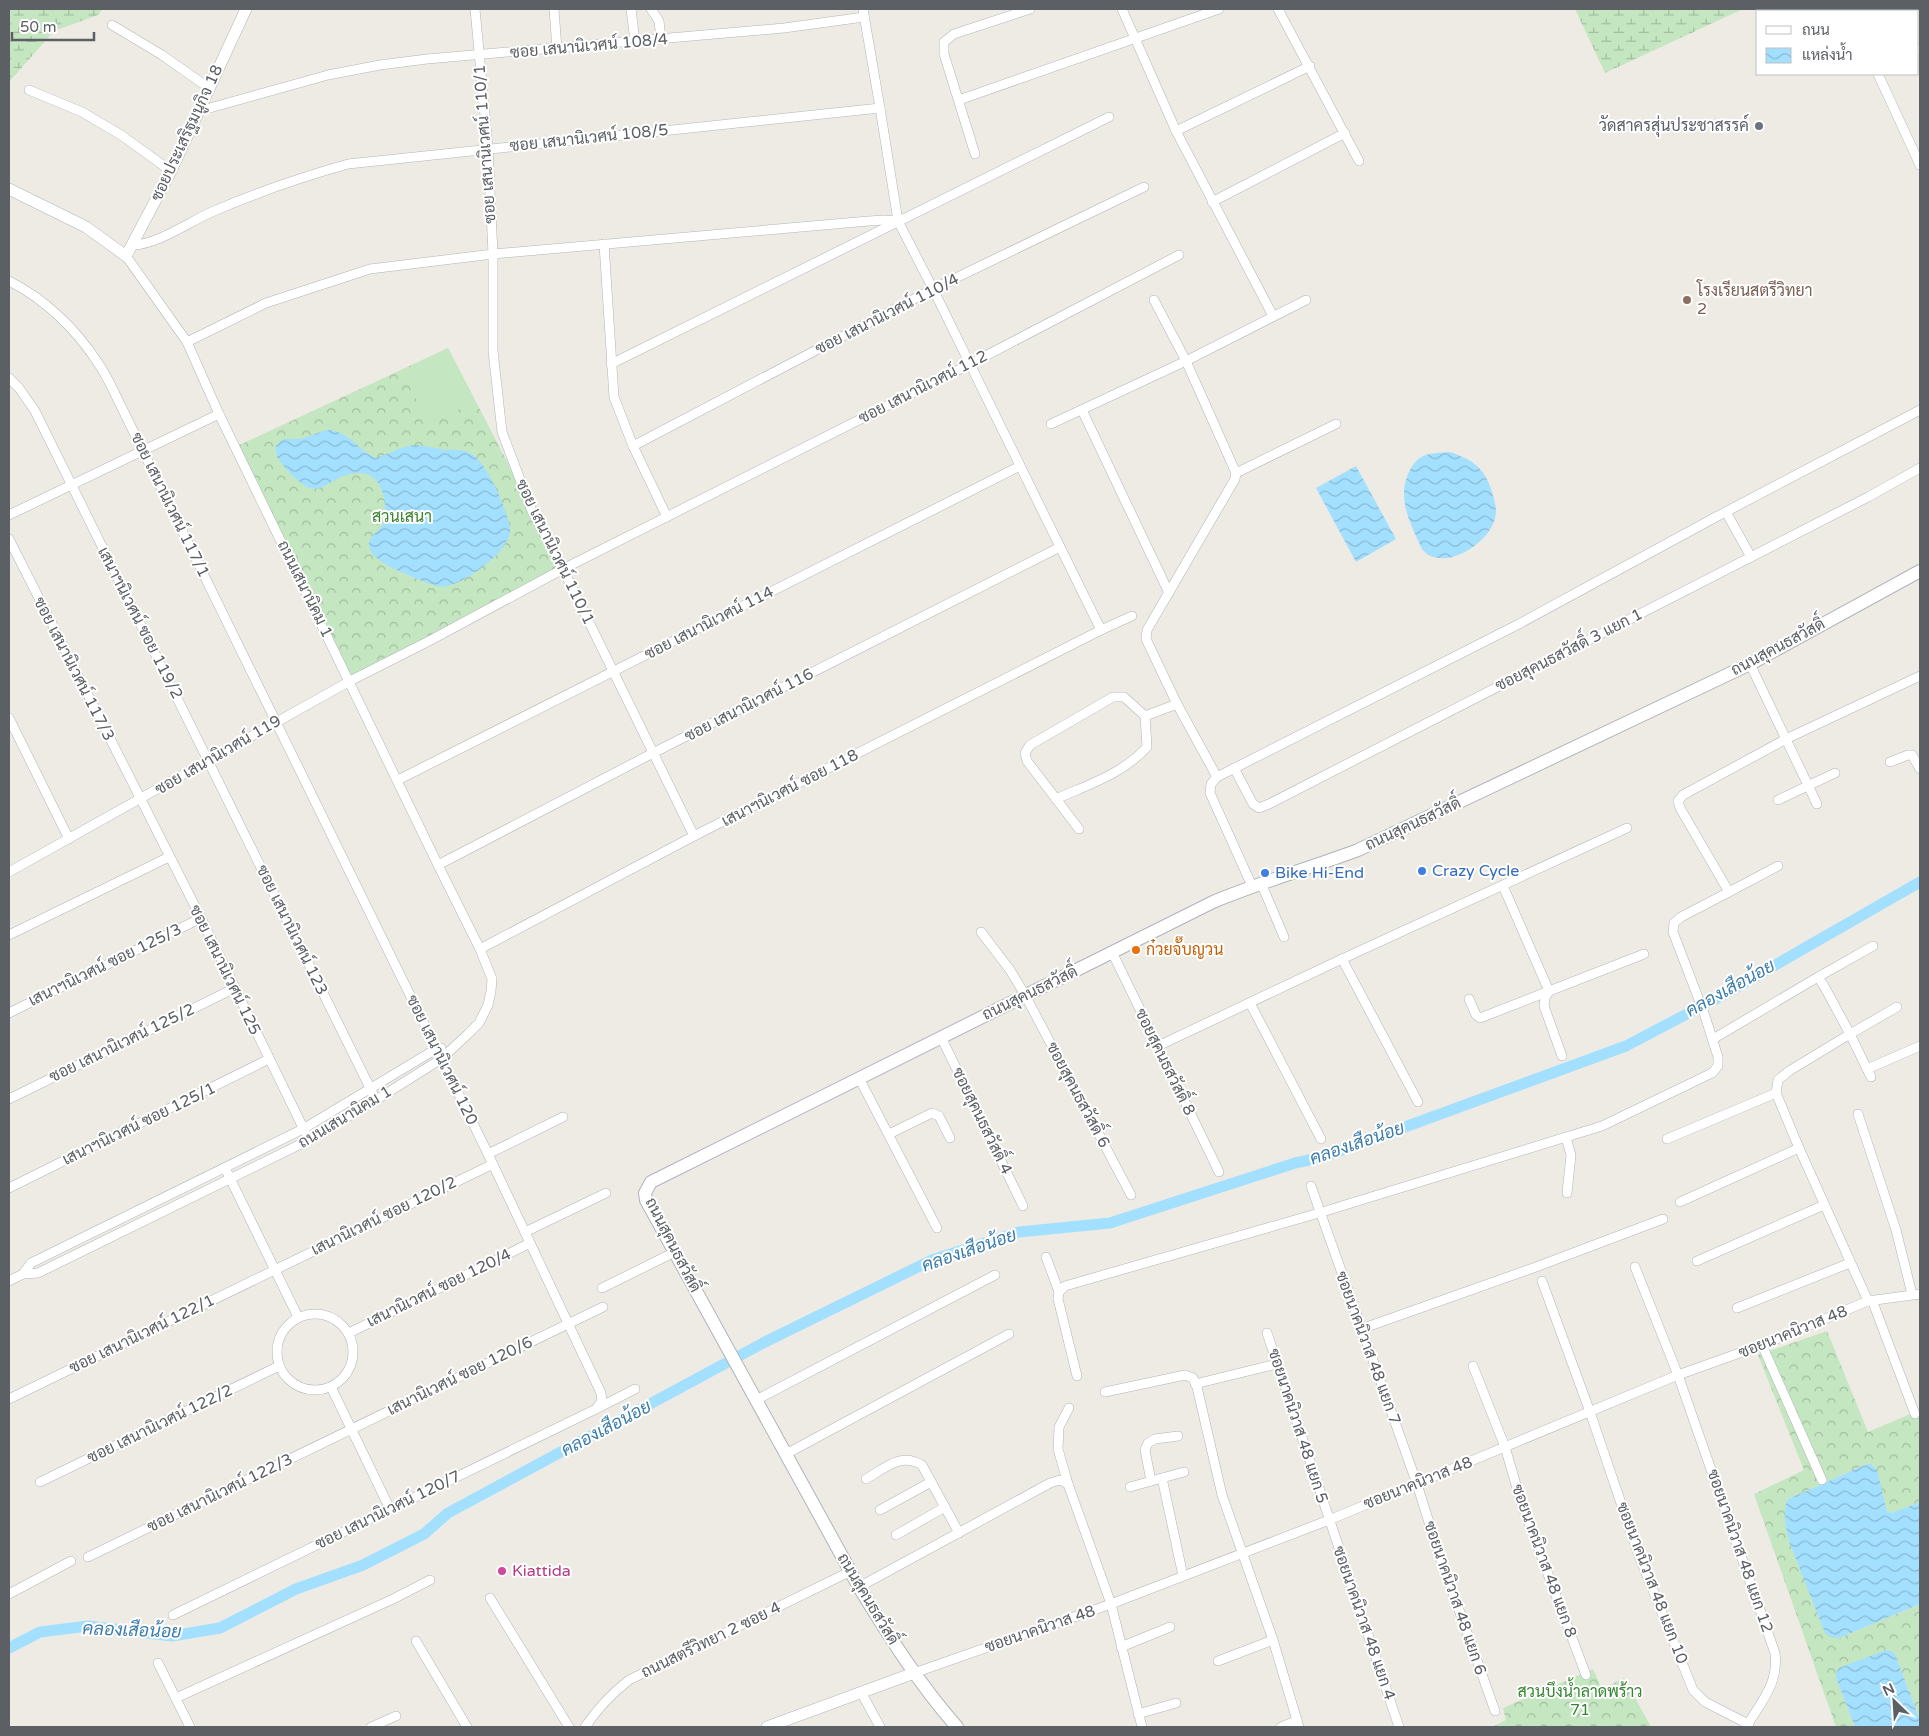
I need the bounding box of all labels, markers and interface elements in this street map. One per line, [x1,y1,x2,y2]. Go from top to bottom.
scale bar [12,10,95,42]
legend [1756,10,1919,75]
text: 50 m [20,18,57,36]
text: ถนน [1802,21,1830,39]
street label: ซอย เสนานิเวศน์ 108/4 [509,26,669,63]
text: แหล่งน้ำ [1802,42,1853,64]
street label: ซอยประเสริฐมนูกิจ 18 [147,62,228,205]
street label: ซอย เสนานิเวศน์ 110/1 [466,64,501,224]
place label: วัดสาครสุ่นประชาสรรค์ [1599,113,1749,137]
street label: ซอย เสนานิเวศน์ 108/5 [508,117,669,156]
marker: วัดสาครสุ่นประชาสรรค์ [1753,120,1765,132]
street label: ซอย เสนานิเวศน์ 110/4 [811,266,962,359]
place label: โรงเรียนสตรีวิทยา 2 [1696,279,1812,319]
marker: โรงเรียนสตรีวิทยา 2 [1681,294,1693,306]
street label: ซอย เสนานิเวศน์ 112 [854,343,991,428]
street label: ซอย เสนานิเวศน์ 117/1 [126,428,217,581]
street label: ซอย เสนานิเวศน์ 110/1 [511,475,602,628]
park label: สวนเสนา [372,507,432,527]
street label: ถนนเสนานิคม 1 [273,537,337,641]
street label: เสนาฯนิเวศน์ ซอย 119/2 [93,542,190,702]
street label: ซอย เสนานิเวศน์ 114 [640,579,777,664]
street label: ซอย เสนานิเวศน์ 117/3 [29,592,122,744]
street label: ซอยสุคนธสวัสดิ์ 3 แยก 1 [1490,599,1646,697]
street label: ถนนสุคนธสวัสดิ์ [1725,609,1829,681]
street label: ซอย เสนานิเวศน์ 116 [680,661,817,746]
street label: ซอย เสนานิเวศน์ 119 [150,708,285,799]
street label: เสนาฯนิเวศน์ ซอย 118 [717,742,862,831]
street label: ถนนสุคนธสวัสดิ์ [1360,788,1465,856]
street label: ซอย เสนานิเวศน์ 123 [252,860,335,998]
place label: Crazy Cycle [1432,861,1519,881]
place label: Bike Hi-End [1275,863,1364,883]
marker: Crazy Cycle [1416,865,1428,877]
marker: Bike Hi-End [1259,867,1271,879]
street label: ซอย เสนานิเวศน์ 125 [185,900,268,1038]
street label: เสนาฯนิเวศน์ ซอย 125/3 [24,916,185,1011]
place label: ก๋วยจั๊บญวน [1146,936,1223,960]
marker: ก๋วยจั๊บญวน [1130,944,1142,956]
water label: คลองเสือน้อย [1680,953,1779,1022]
street label: ถนนสุคนธสวัสดิ์ [977,957,1081,1026]
street label: ซอย เสนานิเวศน์ 120 [402,990,485,1128]
street label: ซอย เสนานิเวศน์ 125/2 [45,996,198,1087]
street label: ซอยสุคนธสวัสดิ์ 8 [1130,1003,1204,1119]
street label: ซอยสุคนธสวัสดิ์ 6 [1041,1036,1119,1152]
street label: ซอยสุคนธสวัสดิ์ 4 [947,1062,1021,1178]
street label: เสนาฯนิเวศน์ ซอย 125/1 [58,1075,219,1170]
street label: ถนนเสนานิคม 1 [295,1081,395,1153]
water label: คลองเสือน้อย [1306,1115,1407,1170]
street label: เสนานิเวศน์ ซอย 120/2 [307,1169,460,1260]
street label: ถนนสุคนธสวัสดิ์ [640,1192,710,1296]
water label: คลองเสือน้อย [918,1222,1019,1277]
street label: เสนานิเวศน์ ซอย 120/4 [362,1242,515,1332]
street label: ซอยนาคนิวาส 48 แยก 7 [1331,1269,1405,1427]
street label: ซอย เสนานิเวศน์ 122/1 [65,1287,218,1378]
street label: ซอยนาคนิวาส 48 [1736,1301,1850,1363]
street label: เสนานิเวศน์ ซอย 120/6 [383,1329,536,1420]
street label: ซอยนาคนิวาส 48 แยก 5 [1264,1346,1332,1506]
street label: ซอย เสนานิเวศน์ 122/2 [83,1377,236,1468]
water label: คลองเสือน้อย [556,1393,655,1461]
street label: ซอย เสนานิเวศน์ 122/3 [143,1446,296,1537]
street label: ซอยนาคนิวาส 48 [1361,1452,1475,1514]
street label: ซอย เสนานิเวศน์ 120/7 [311,1463,464,1554]
street label: ซอยนาคนิวาส 48 แยก 12 [1703,1467,1777,1635]
street label: ซอยนาคนิวาส 48 แยก 8 [1507,1482,1581,1640]
street label: ซอยนาคนิวาส 48 แยก 10 [1612,1499,1692,1667]
street label: ซอยนาคนิวาส 48 แยก 6 [1419,1518,1491,1678]
street label: ซอยนาคนิวาส 48 แยก 4 [1328,1543,1400,1703]
street label: ถนนสุคนธสวัสดิ์ [832,1547,908,1649]
place label: Kiattida [512,1561,571,1581]
marker: Kiattida [496,1565,508,1577]
street label: ถนนสตรีวิทยา 2 ซอย 4 [637,1596,784,1683]
street label: ซอยนาคนิวาส 48 [982,1601,1098,1657]
water label: คลองเสือน้อย [82,1615,182,1643]
north arrow [1869,1676,1919,1726]
park label: สวนบึงน้ำลาดพร้าว 71 [1518,1677,1642,1720]
text: N [1880,1680,1897,1700]

